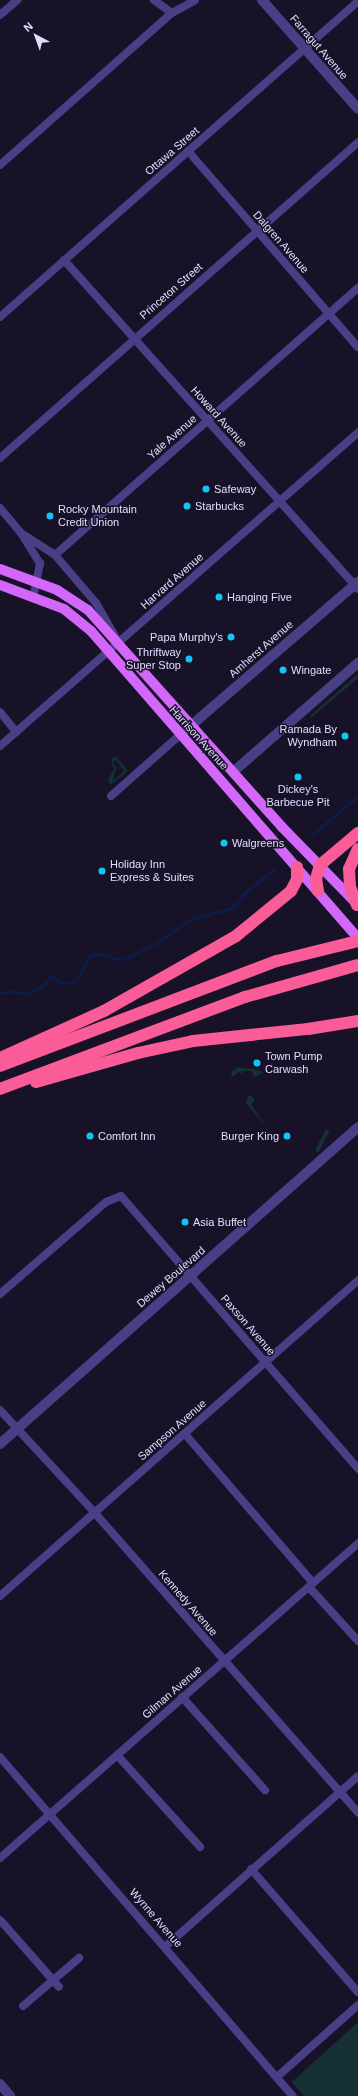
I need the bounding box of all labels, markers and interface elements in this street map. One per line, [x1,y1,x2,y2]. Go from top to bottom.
street label: Farragut Avenue [287,12,351,82]
north arrow [16,16,56,56]
text: N [21,20,35,34]
street label: Ottawa Street [142,124,202,178]
street label: Dalgren Avenue [250,208,312,276]
street label: Princeton Street [137,260,205,322]
street label: Howard Avenue [188,384,250,450]
street label: Yale Avenue [145,412,199,462]
place label: Safeway [214,482,256,496]
marker: Safeway [201,484,211,494]
place label: Starbucks [195,499,244,513]
marker: Starbucks [182,501,192,511]
place label: Rocky Mountain Credit Union [58,503,137,529]
marker: Rocky Mountain Credit Union [45,511,55,521]
street label: Harvard Avenue [138,550,206,612]
place label: Hanging Five [227,590,292,604]
marker: Hanging Five [214,592,224,602]
street label: Amherst Avenue [226,617,296,681]
place label: Papa Murphy's [150,630,223,644]
marker: Papa Murphy's [226,632,236,642]
place label: Thriftway Super Stop [126,646,181,672]
marker: Thriftway Super Stop [184,654,194,664]
place label: Wingate [291,663,331,677]
marker: Wingate [278,665,288,675]
street label: Harrison Avenue [167,703,231,773]
place label: Ramada By Wyndham [280,723,337,749]
marker: Ramada By Wyndham [340,731,350,741]
marker: Dickey's Barbecue Pit [293,772,303,782]
place label: Dickey's Barbecue Pit [267,783,329,809]
place label: Walgreens [232,836,284,850]
marker: Walgreens [219,838,229,848]
place label: Holiday Inn Express & Suites [110,858,194,884]
marker: Holiday Inn Express & Suites [97,866,107,876]
place label: Town Pump Carwash [265,1050,322,1076]
marker: Town Pump Carwash [252,1058,262,1068]
place label: Comfort Inn [98,1129,155,1143]
place label: Burger King [221,1129,279,1143]
marker: Comfort Inn [85,1131,95,1141]
marker: Burger King [282,1131,292,1141]
place label: Asia Buffet [193,1215,246,1229]
marker: Asia Buffet [180,1217,190,1227]
street label: Dewey Boulevard [134,1244,208,1310]
street label: Paxson Avenue [218,1292,278,1358]
street label: Sampson Avenue [135,1397,209,1463]
street label: Kennedy Avenue [156,1567,220,1639]
street label: Gilman Avenue [139,1662,205,1722]
street label: Wynne Avenue [127,1886,185,1950]

